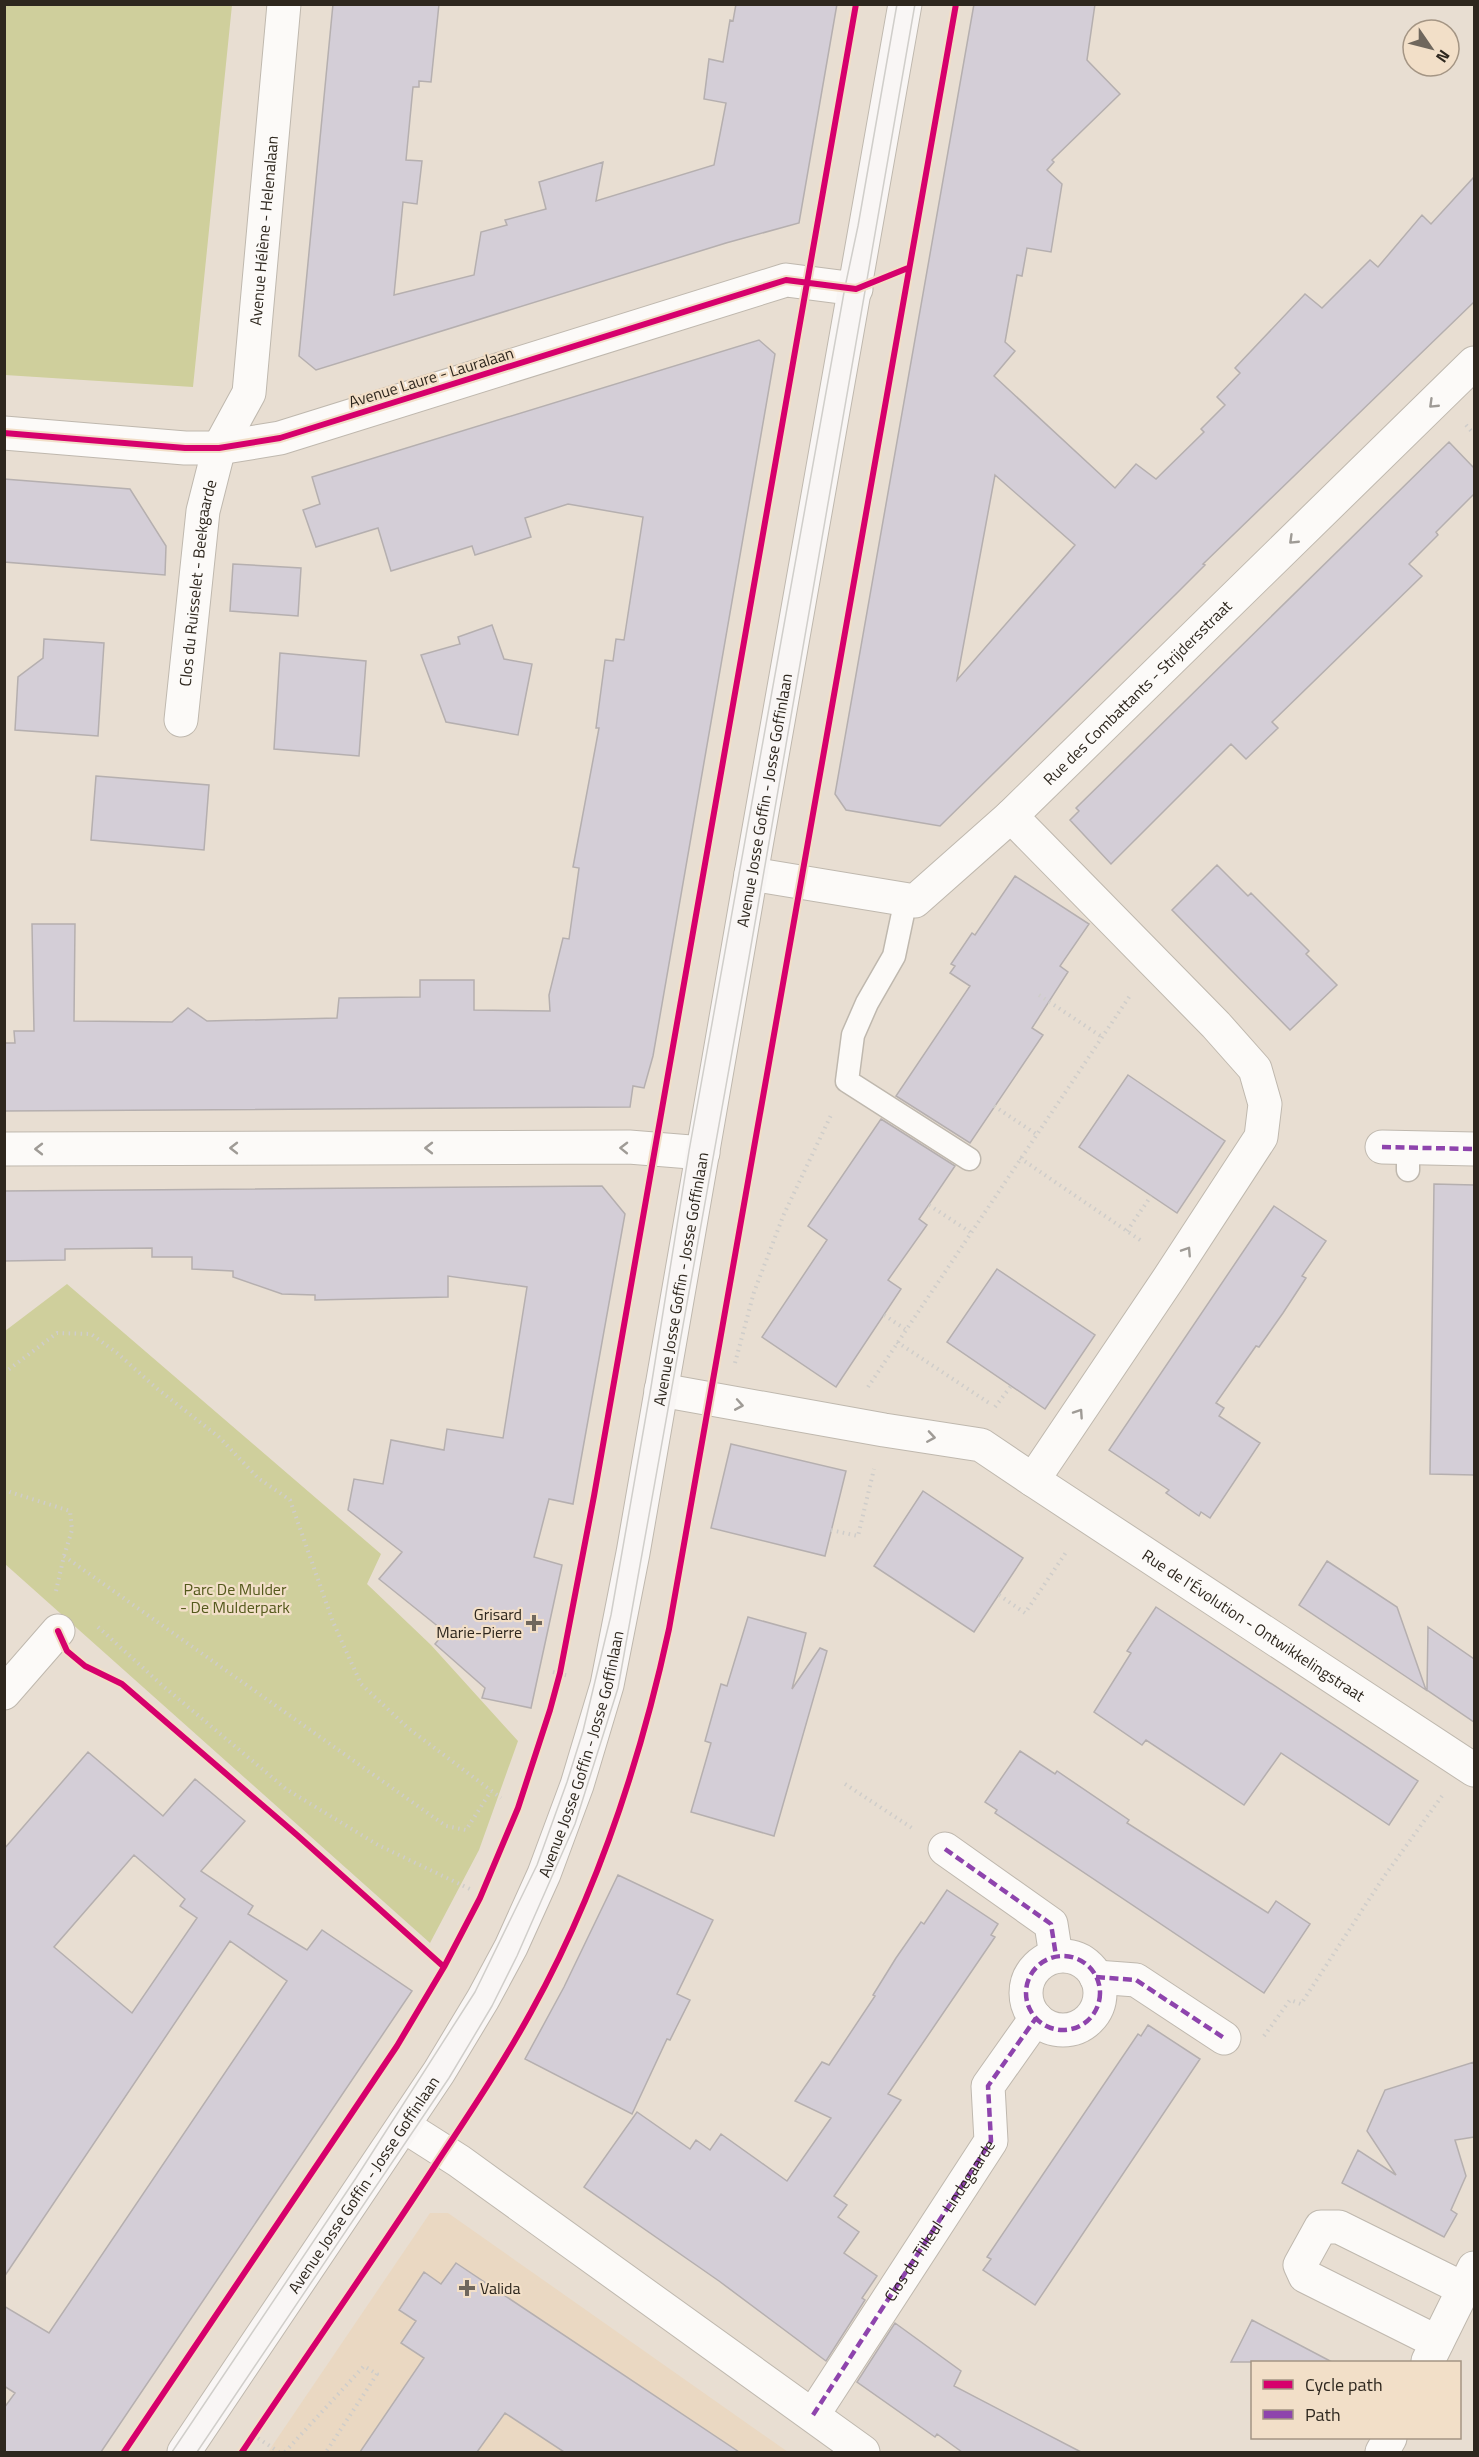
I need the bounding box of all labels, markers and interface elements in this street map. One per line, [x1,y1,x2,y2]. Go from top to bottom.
north arrow [1401,18,1461,78]
text: N [1430,45,1456,68]
street label: Avenue Hélène - Helenalaan [243,134,284,326]
street label: Avenue Laure - Lauralaan [346,340,516,414]
one-way arrow [1429,397,1440,408]
street label: Clos du Ruisselet - Beekgaarde [173,477,223,688]
one-way arrow [1290,533,1301,544]
street label: Rue des Combattants - Strijdersstraat [1037,594,1237,791]
street label: Avenue Josse Goffin - Josse Goffinlaan [730,672,798,929]
one-way arrow [619,1141,628,1154]
one-way arrow [229,1142,238,1155]
one-way arrow [424,1142,433,1154]
one-way arrow [34,1143,43,1155]
street label: Avenue Josse Goffin - Josse Goffinlaan [647,1150,714,1408]
one-way arrow [1180,1247,1191,1258]
one-way arrow [733,1398,743,1411]
one-way arrow [1071,1408,1082,1419]
one-way arrow [926,1431,936,1443]
street label: Rue de l'Évolution - Ontwikkelingstraat [1137,1543,1370,1707]
park label: Parc De Mulder - De Mulderpark [180,1577,290,1619]
place label: Grisard Marie-Pierre [436,1602,522,1644]
marker: Grisard Marie-Pierre [527,1616,541,1630]
street label: Avenue Josse Goffin - Josse Goffinlaan [532,1629,629,1881]
street label: Avenue Josse Goffin - Josse Goffinlaan [282,2071,445,2298]
street label: Clos du Tilleul - Lindegaarde [878,2135,1001,2306]
place label: Valida [480,2276,521,2300]
marker: Valida [458,2279,476,2297]
legend [1251,2361,1461,2439]
text: Cycle path [1305,2371,1383,2398]
text: Path [1305,2401,1341,2428]

